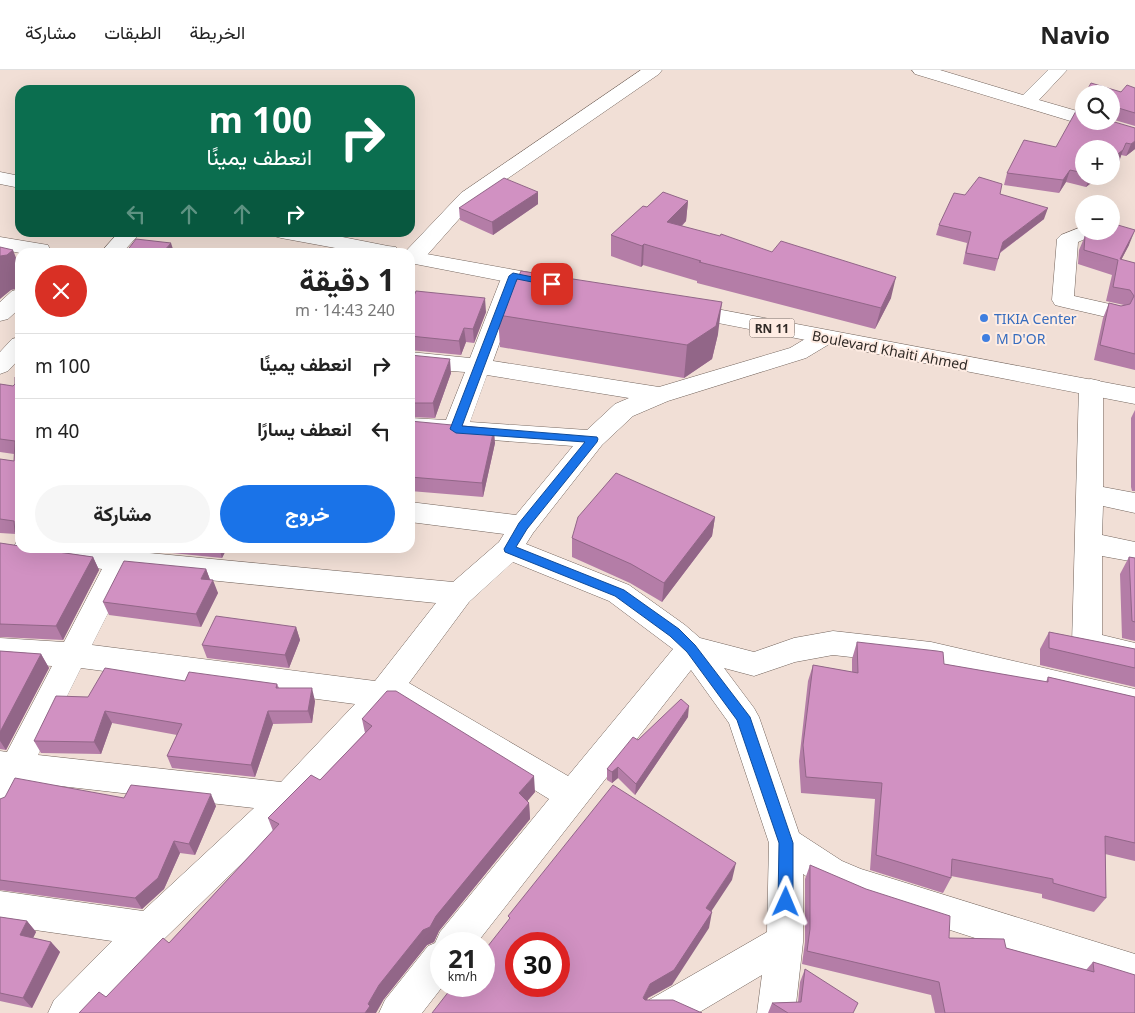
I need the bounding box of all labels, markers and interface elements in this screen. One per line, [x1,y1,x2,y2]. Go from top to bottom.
text: Navio [1040,18,1110,51]
text: مشاركة [25,20,76,44]
text: الطبقات [104,20,161,44]
text: الخريطة [189,20,245,44]
map controls [1075,85,1120,240]
button: search [1075,85,1120,130]
text: 100 m [209,96,312,143]
icon: right [330,105,395,170]
button: + [1075,140,1120,185]
text: انعطف يمينًا [206,141,312,171]
button: − [1075,195,1120,240]
icon: left [122,200,150,228]
icon: ahead [175,200,203,228]
icon: ahead [228,200,256,228]
icon: right [281,200,309,228]
text: 1 دقيقة [299,259,395,300]
pin [531,263,573,305]
button: close [35,265,87,317]
icon: arrive [538,270,566,298]
text: 240 m · 14:43 [295,299,395,321]
place label: TIKIA Center [994,309,1077,328]
marker: TIKIA Center [978,312,990,324]
road number: RN 11 [750,318,794,338]
street label: Boulevard Khaiti Ahmed [810,326,970,374]
place label: M D'OR [996,329,1046,348]
marker: M D'OR [980,332,992,344]
text: انعطف يمينًا [259,351,352,377]
icon: right [367,352,395,380]
text: 100 m [35,353,90,379]
text: انعطف يسارًا [257,416,352,442]
icon: left [367,417,395,445]
text: 40 m [35,418,79,444]
button: مشاركة [35,485,210,543]
button: خروج [220,485,395,543]
position arrow [759,875,811,927]
speed limit sign: 30 [505,932,570,997]
text: 21 [448,941,477,975]
text: km/h [448,968,477,985]

